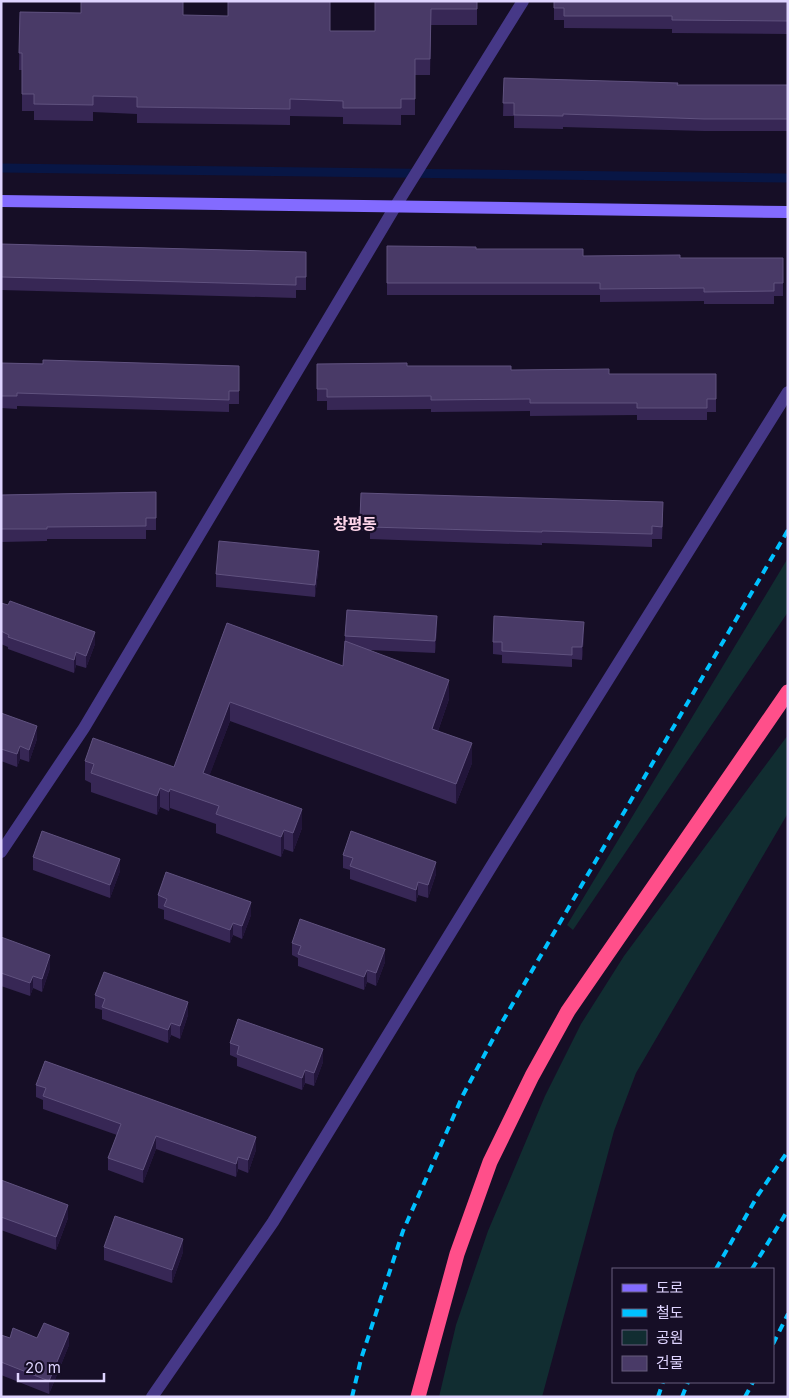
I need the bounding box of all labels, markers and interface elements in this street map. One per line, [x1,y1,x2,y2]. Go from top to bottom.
district label: 창평동 [333,514,377,534]
legend [612,1268,774,1383]
text: 도로 [656,1278,684,1297]
text: 철도 [656,1303,684,1322]
text: 공원 [656,1328,684,1347]
scale bar [18,1350,104,1382]
text: 건물 [656,1353,684,1372]
text: 20 m [25,1358,61,1377]

